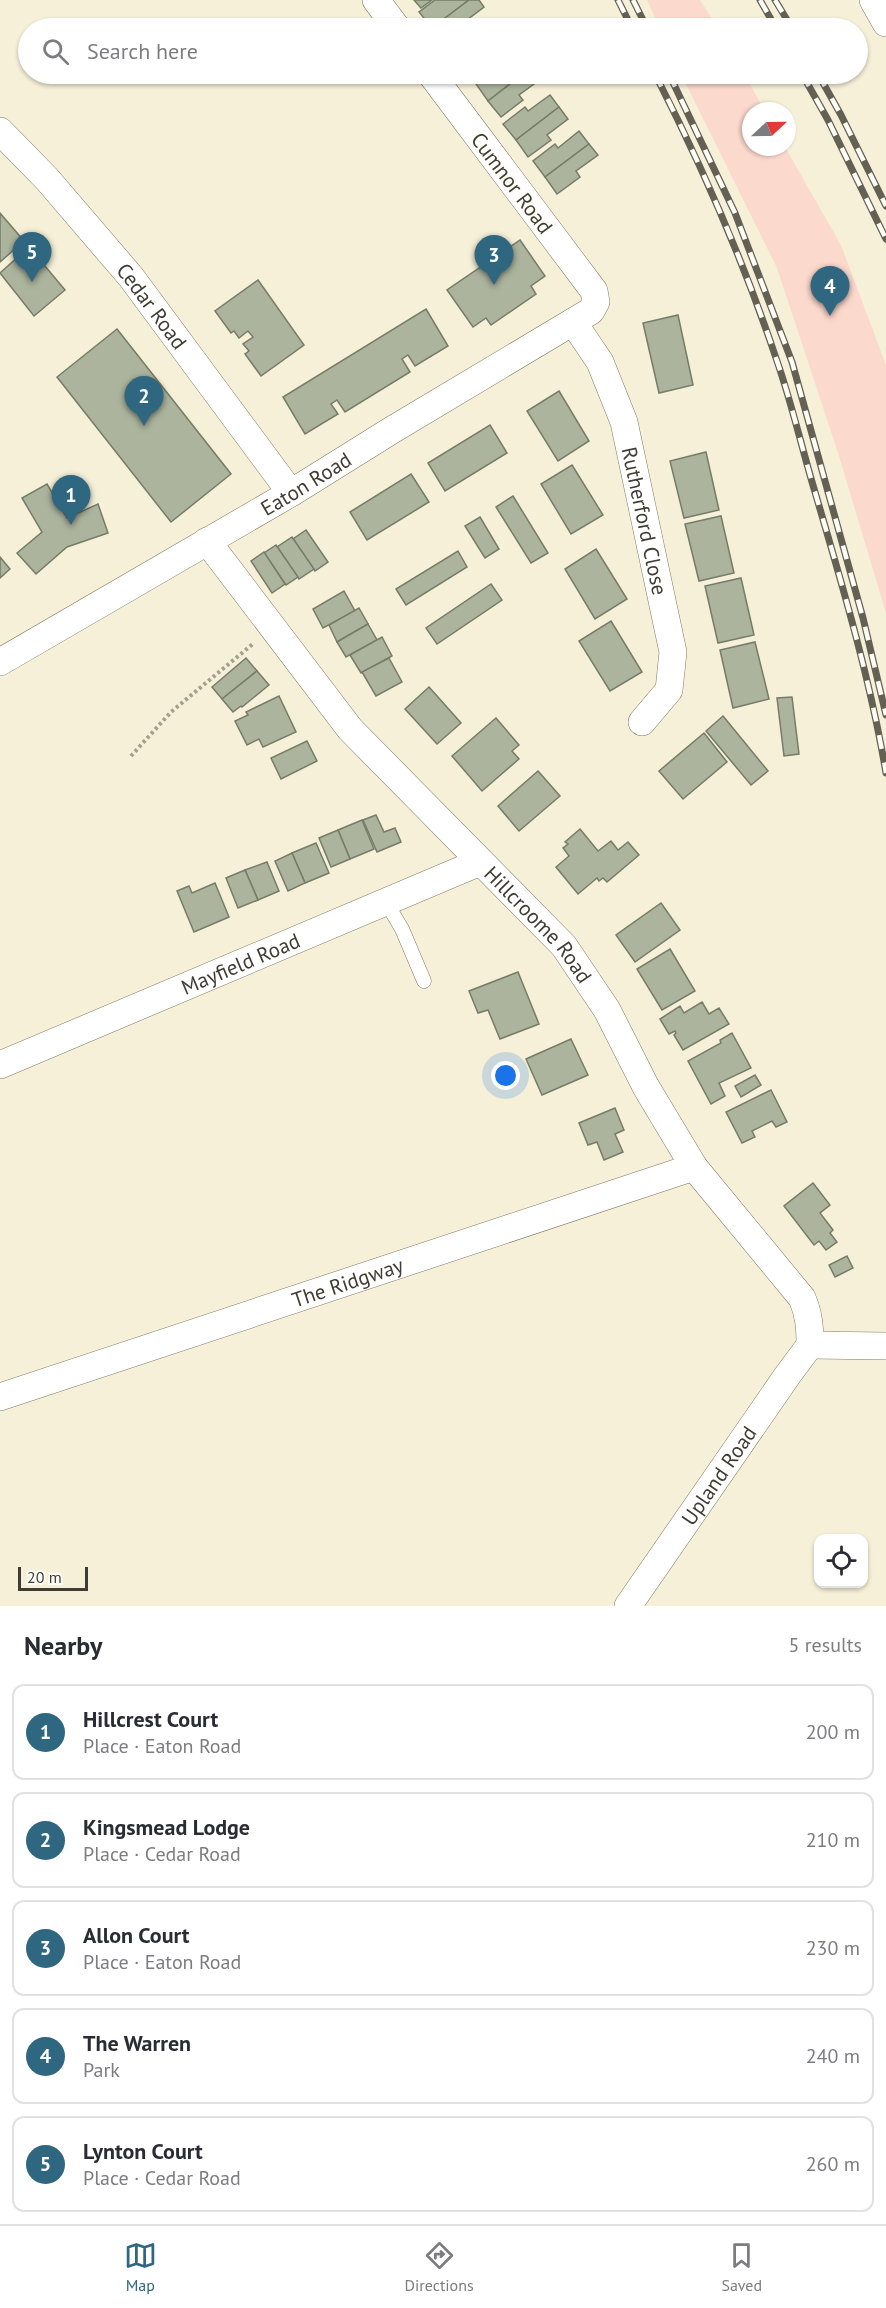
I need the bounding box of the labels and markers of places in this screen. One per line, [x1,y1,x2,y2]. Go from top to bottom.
pin: 5 [12,232,51,282]
pin: 3 [474,236,514,285]
pin: 4 [810,266,850,316]
pin: 2 [124,376,164,426]
pin: 1 [52,476,90,525]

